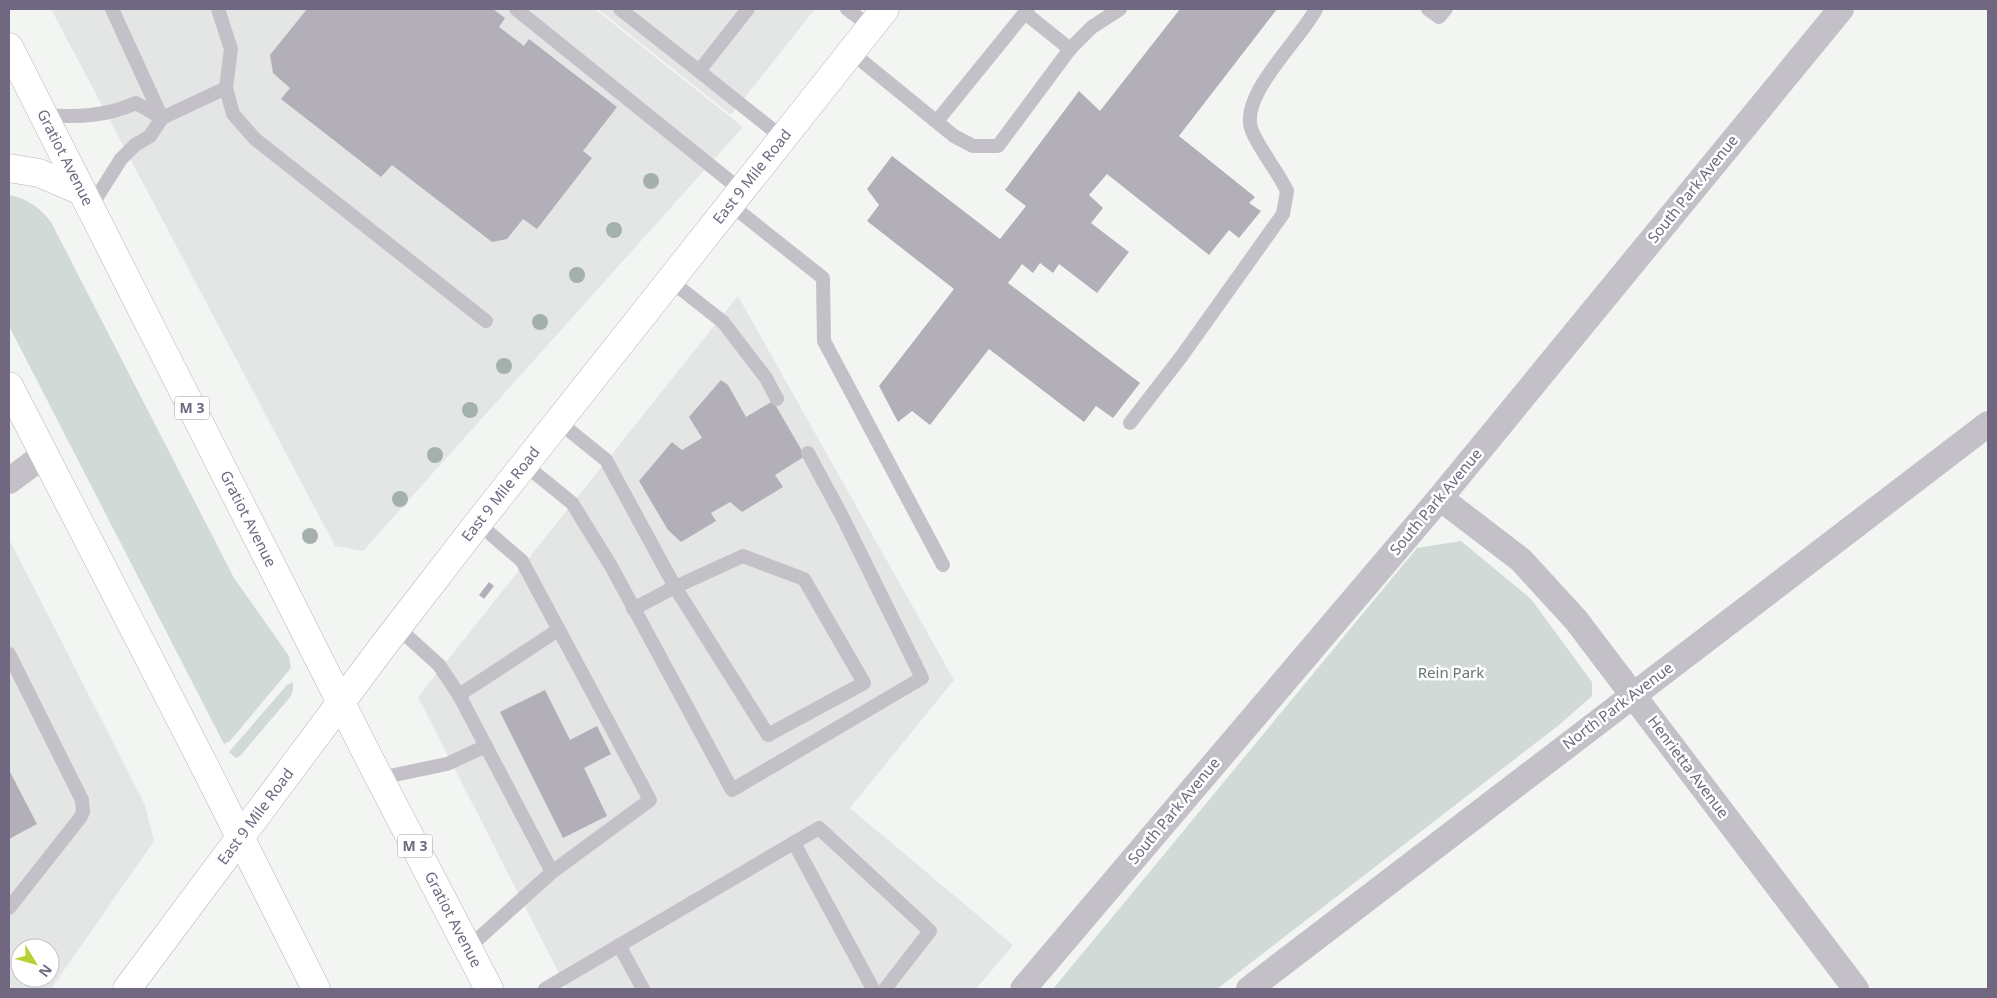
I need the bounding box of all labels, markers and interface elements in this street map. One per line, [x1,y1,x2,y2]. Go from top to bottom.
street label: Gratiot Avenue [33,106,99,209]
street label: East 9 Mile Road [708,125,795,228]
street label: South Park Avenue [1642,130,1742,247]
road number: M 3 [174,396,210,419]
street label: East 9 Mile Road [456,442,544,545]
street label: South Park Avenue [1385,444,1486,559]
street label: Gratiot Avenue [216,467,282,570]
street label: North Park Avenue [1558,657,1677,753]
park label: Rein Park [1418,662,1484,682]
street label: Henrietta Avenue [1644,711,1734,822]
street label: South Park Avenue [1123,753,1224,868]
street label: East 9 Mile Road [212,764,297,868]
road number: M 3 [398,834,432,858]
street label: Gratiot Avenue [421,868,487,971]
north arrow [10,938,60,988]
text: N [35,961,57,981]

